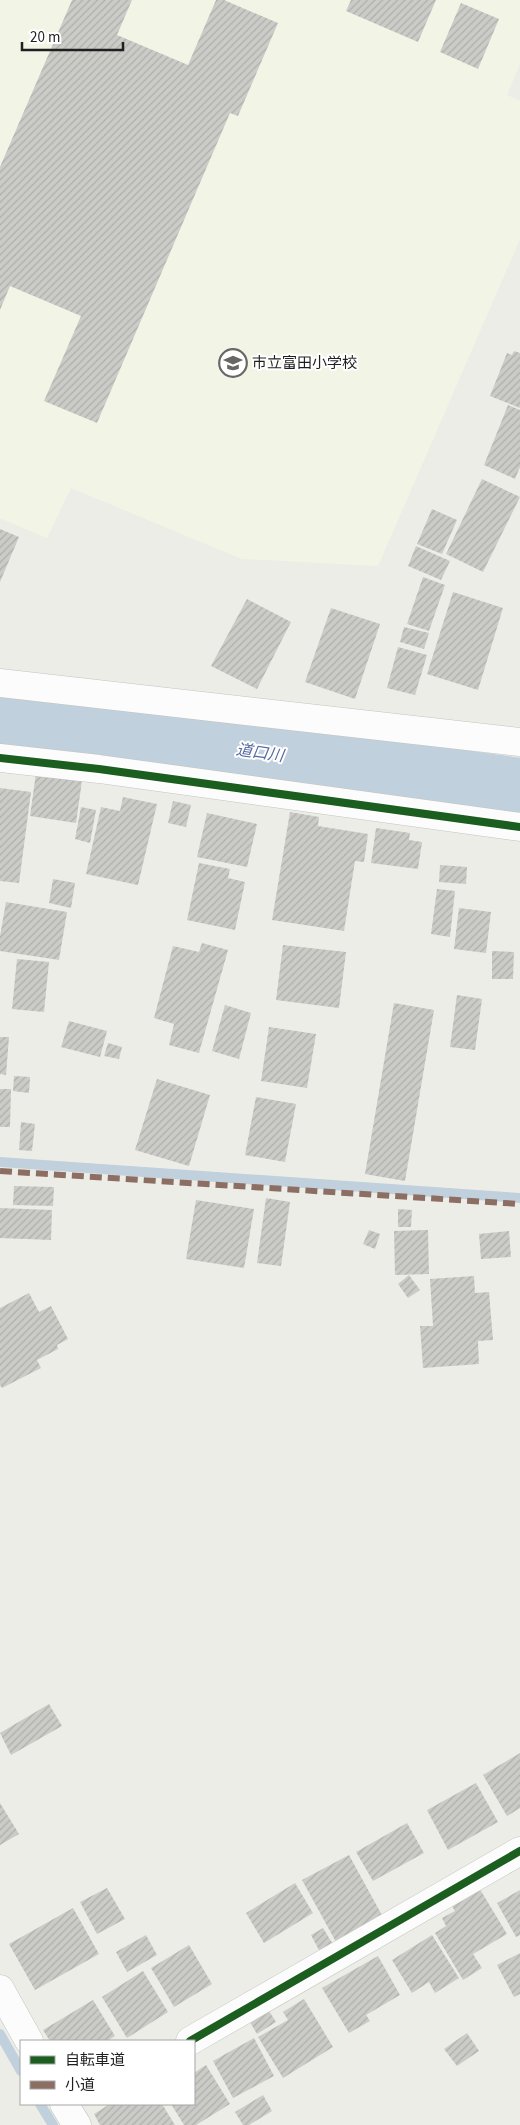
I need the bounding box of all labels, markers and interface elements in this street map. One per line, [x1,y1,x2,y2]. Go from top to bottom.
scale bar [22,20,124,52]
text: 20 m [30,27,60,48]
school or university icon: 市立富田小学校 [218,348,248,378]
place label: 市立富田小学校 [252,353,357,374]
water label: 道口川 [235,739,287,768]
legend [20,2040,195,2105]
text: 自転車道 [65,2050,125,2071]
text: 小道 [65,2075,95,2096]

